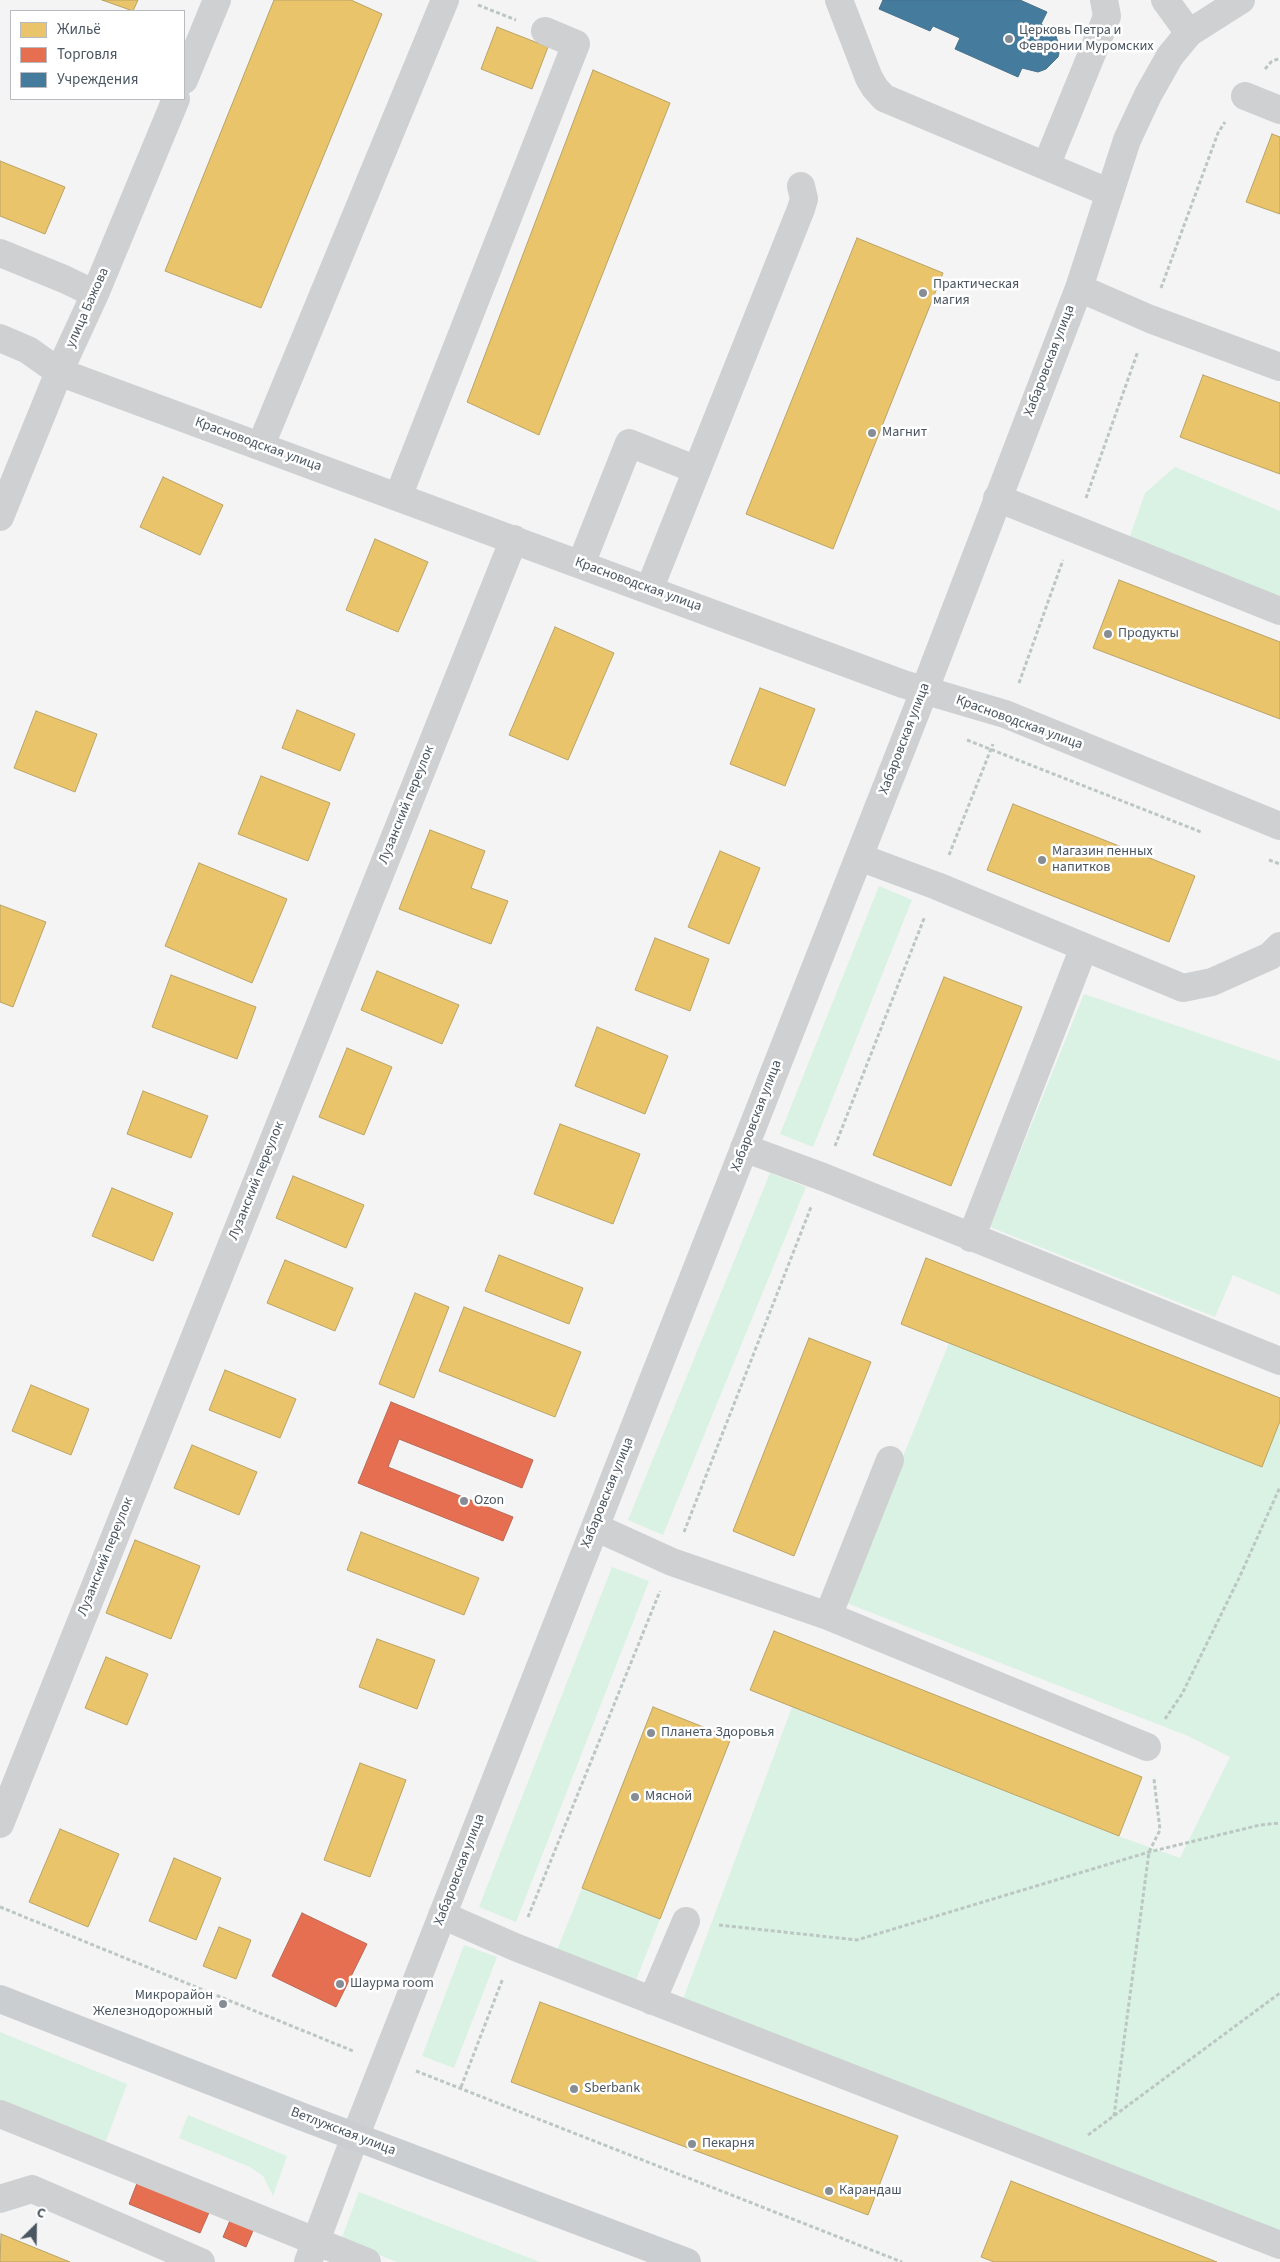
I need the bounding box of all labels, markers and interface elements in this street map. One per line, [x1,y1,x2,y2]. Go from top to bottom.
legend [10,10,185,100]
text: Жильё [57,19,101,40]
place label: Церковь Петра и Февронии Муромских [1019,23,1154,56]
marker: Церковь Петра и Февронии Муромских [1003,33,1015,45]
text: Торговля [57,44,117,65]
text: Учреждения [57,69,138,90]
street label: улица Бажова [63,265,113,351]
place label: Практическая магия [933,277,1019,310]
marker: Практическая магия [917,287,929,299]
street label: Хабаровская улица [1021,303,1079,419]
street label: Красноводская улица [192,414,324,476]
place label: Магнит [882,425,927,441]
marker: Магнит [866,427,878,439]
street label: Красноводская улица [572,554,704,616]
place label: Продукты [1118,626,1179,642]
marker: Продукты [1102,628,1114,640]
street label: Хабаровская улица [876,681,934,797]
street label: Красноводская улица [953,692,1085,754]
street label: Лузанский переулок [376,743,438,867]
place label: Магазин пенных напитков [1052,844,1153,876]
marker: Магазин пенных напитков [1036,854,1048,866]
street label: Хабаровская улица [728,1058,786,1174]
street label: Лузанский переулок [226,1119,288,1243]
street label: Хабаровская улица [578,1435,638,1551]
place label: Ozon [474,1493,504,1509]
street label: Лузанский переулок [75,1495,137,1619]
marker: Ozon [458,1495,470,1507]
place label: Планета Здоровья [661,1725,774,1741]
marker: Планета Здоровья [645,1727,657,1739]
place label: Мясной [645,1789,692,1805]
marker: Мясной [629,1791,641,1803]
street label: Хабаровская улица [431,1812,489,1928]
place label: Шаурма room [350,1976,434,1992]
marker: Шаурма room [334,1978,346,1990]
place label: Микрорайон Железнодорожный [93,1988,213,2020]
marker: Микрорайон Железнодорожный [217,1998,229,2010]
place label: Sberbank [584,2081,640,2097]
marker: Sberbank [568,2083,580,2095]
street label: Ветлужская улица [288,2104,398,2160]
place label: Пекарня [702,2136,755,2152]
marker: Пекарня [686,2138,698,2150]
place label: Карандаш [839,2183,902,2199]
marker: Карандаш [823,2185,835,2197]
north arrow [10,2202,60,2252]
text: С [33,2202,49,2224]

